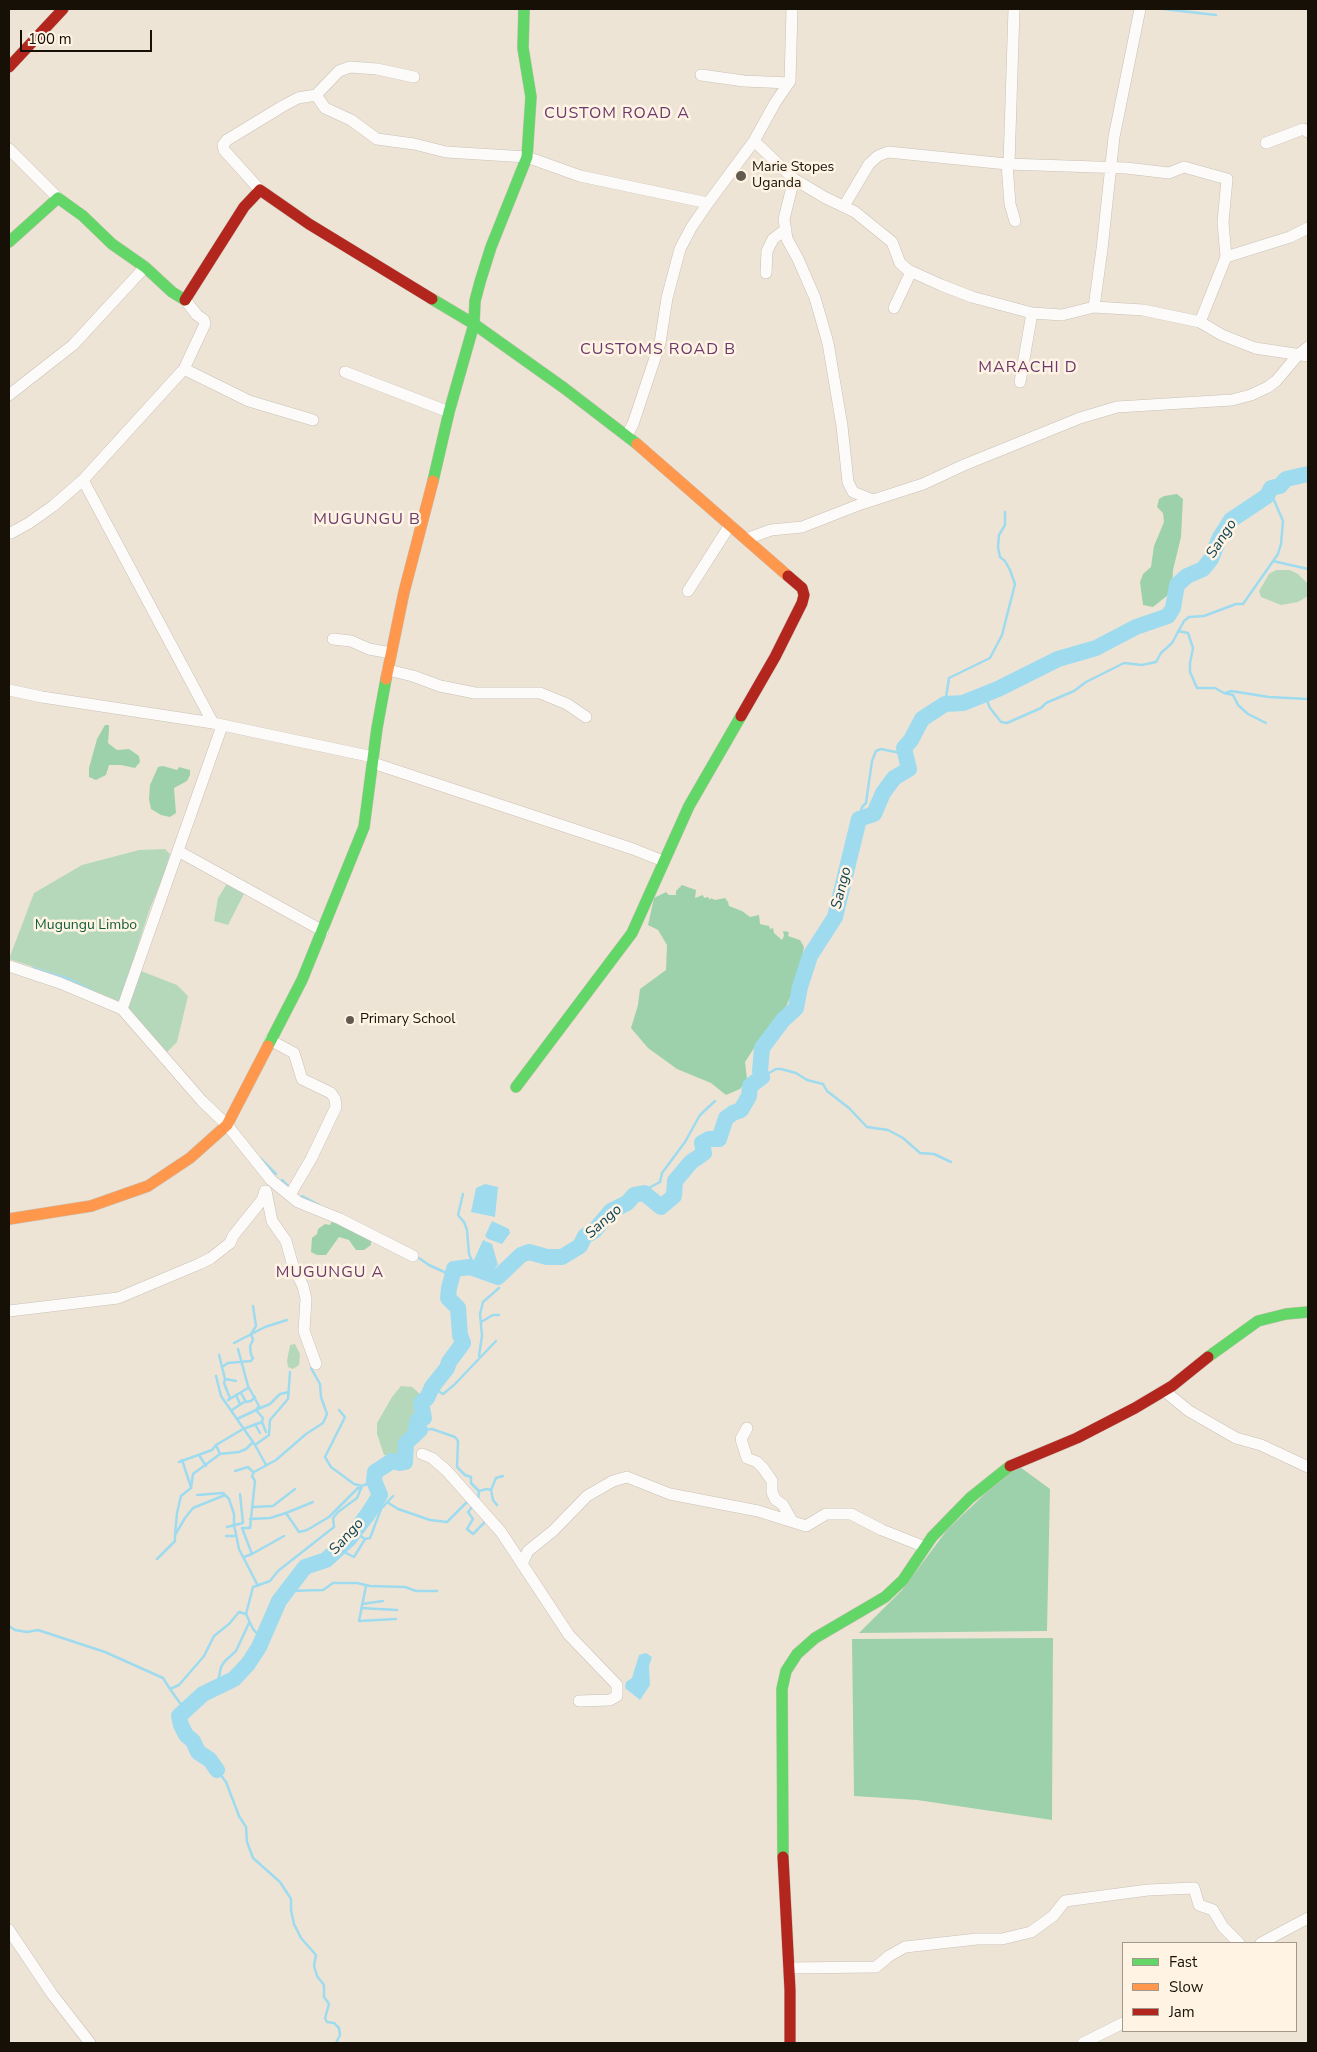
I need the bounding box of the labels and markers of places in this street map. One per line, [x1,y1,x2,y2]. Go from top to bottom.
place label: Marie Stopes Uganda [752,160,834,192]
marker: Marie Stopes Uganda [734,169,748,183]
place label: Primary School [360,1012,455,1028]
marker: Primary School [344,1014,356,1026]

